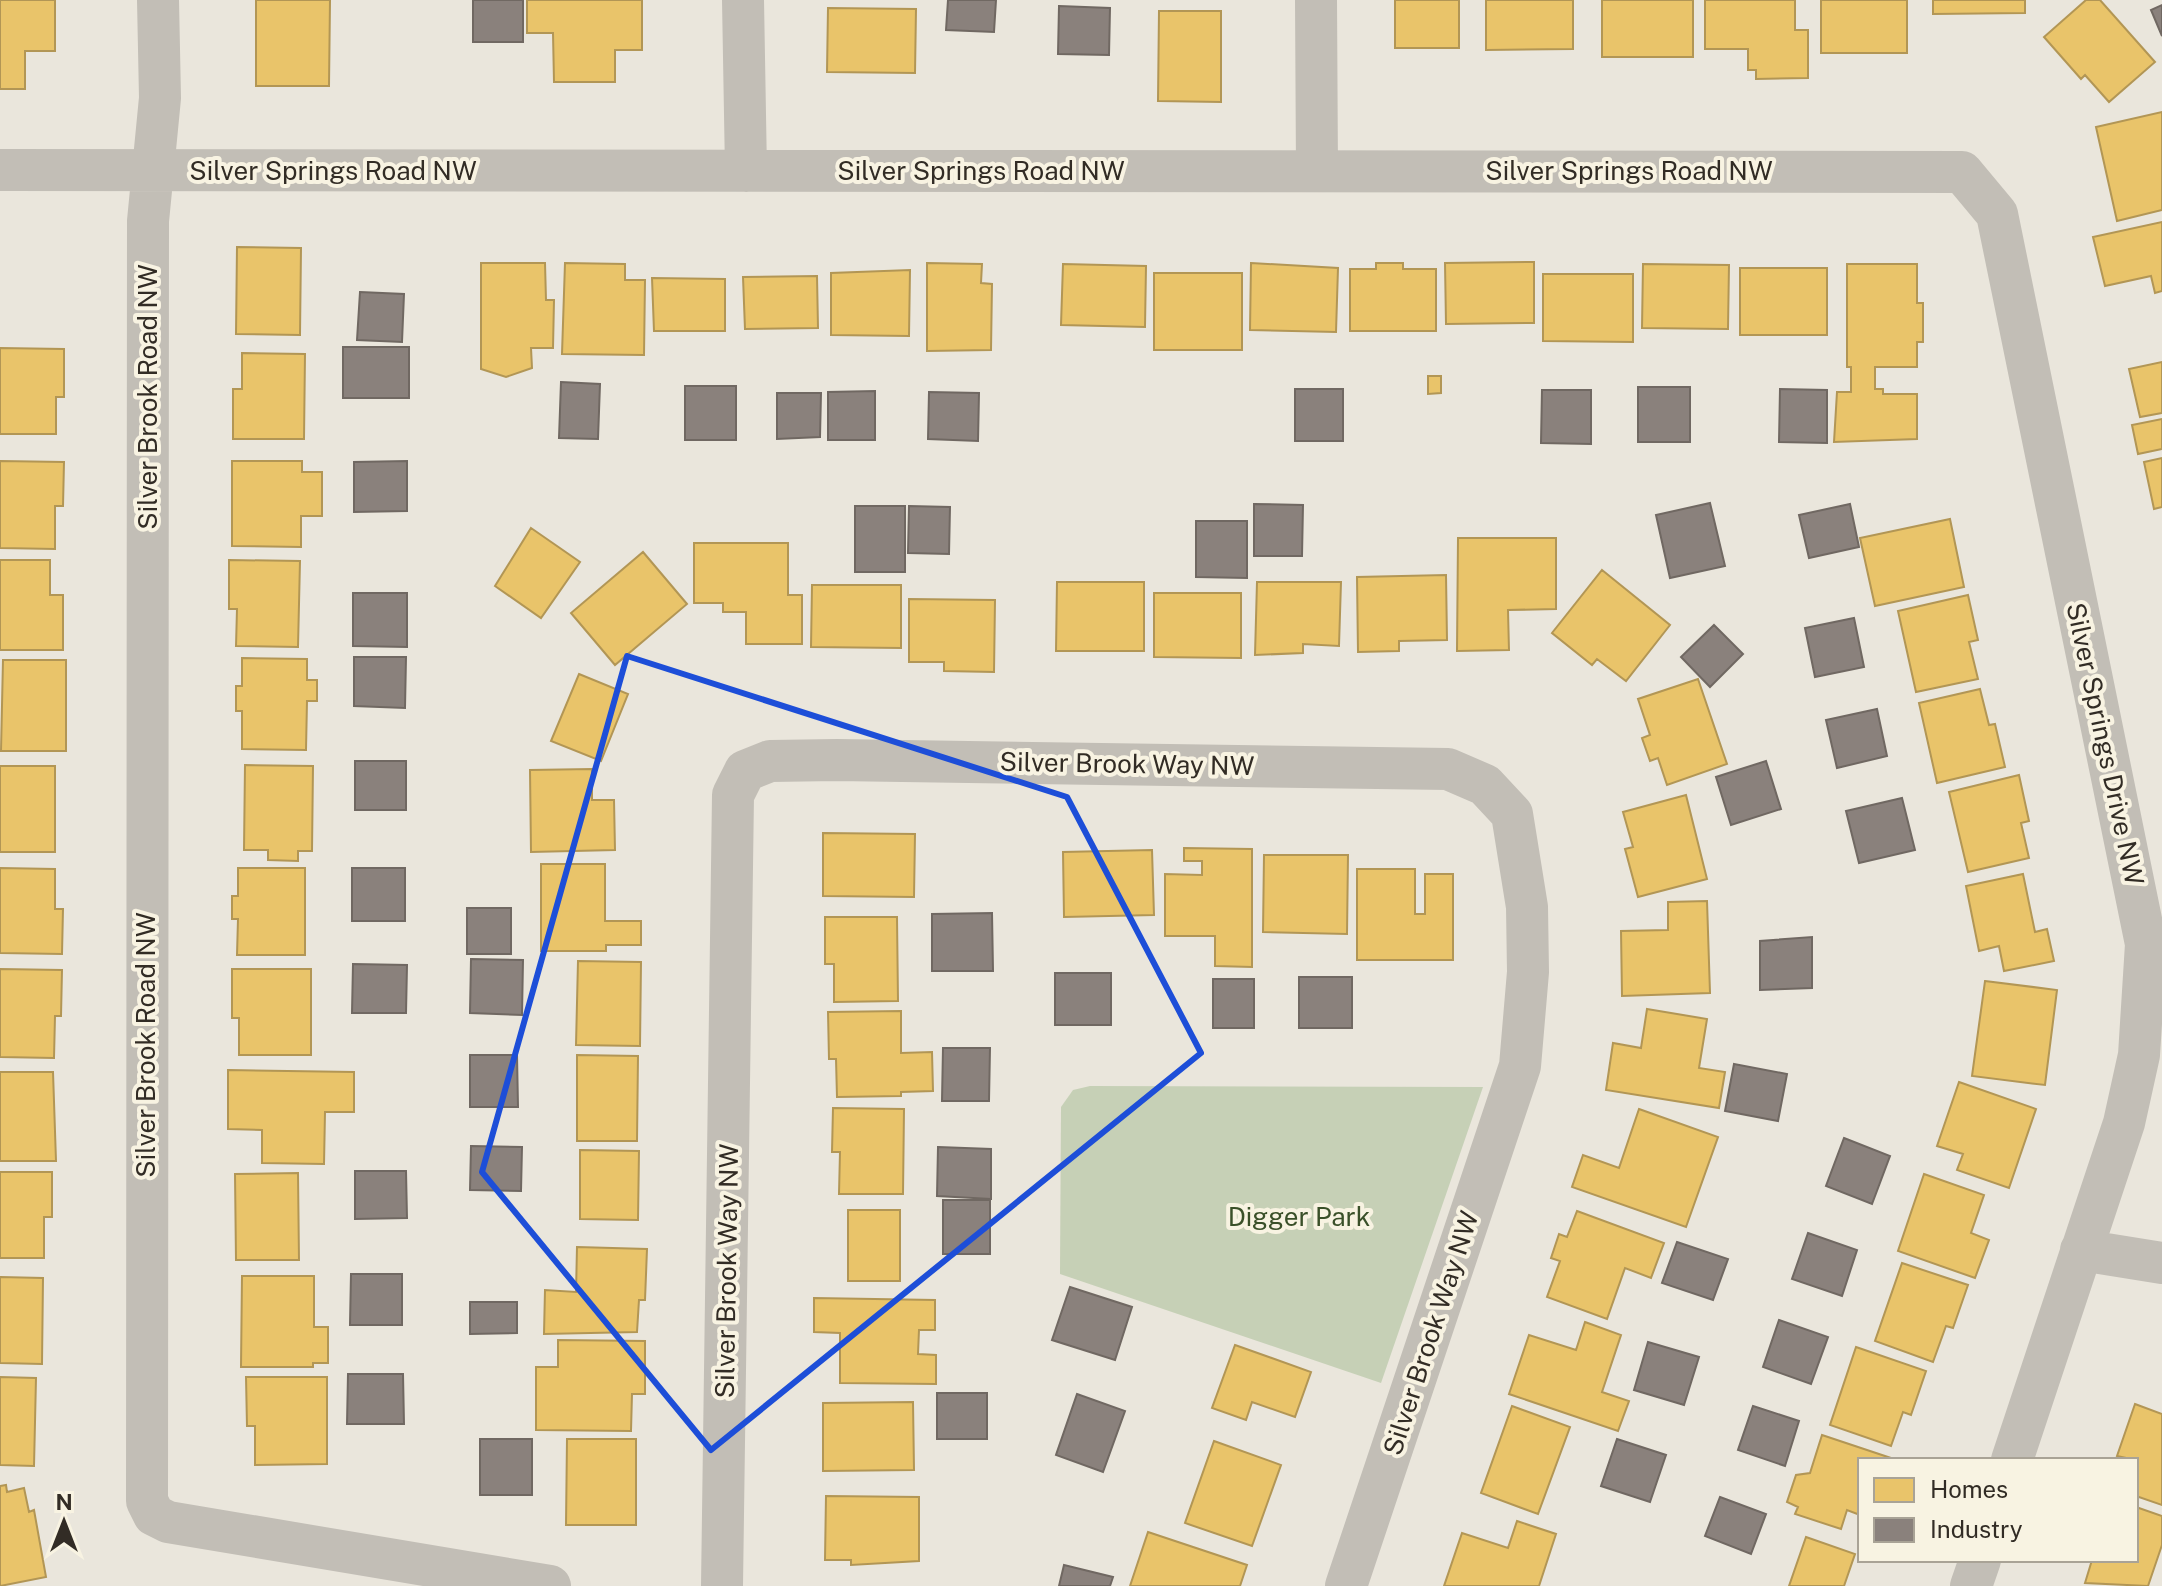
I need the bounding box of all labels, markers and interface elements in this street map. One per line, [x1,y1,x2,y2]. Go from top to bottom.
street label: Silver Springs Road NW [189,155,477,186]
street label: Silver Springs Road NW [837,155,1125,186]
street label: Silver Springs Road NW [1485,155,1773,186]
street label: Silver Brook Road NW [132,264,163,530]
street label: Silver Springs Drive NW [2060,600,2151,888]
street label: Silver Brook Way NW [999,746,1255,781]
street label: Silver Brook Road NW [130,912,161,1178]
street label: Silver Brook Way NW [709,1143,744,1399]
park label: Digger Park [1228,1201,1370,1232]
street label: Silver Brook Way NW [1376,1207,1485,1459]
legend [1858,1458,2138,1562]
text: Homes [1930,1475,2008,1503]
north arrow [24,1482,104,1562]
text: N [55,1489,73,1515]
text: Industry [1930,1515,2023,1543]

